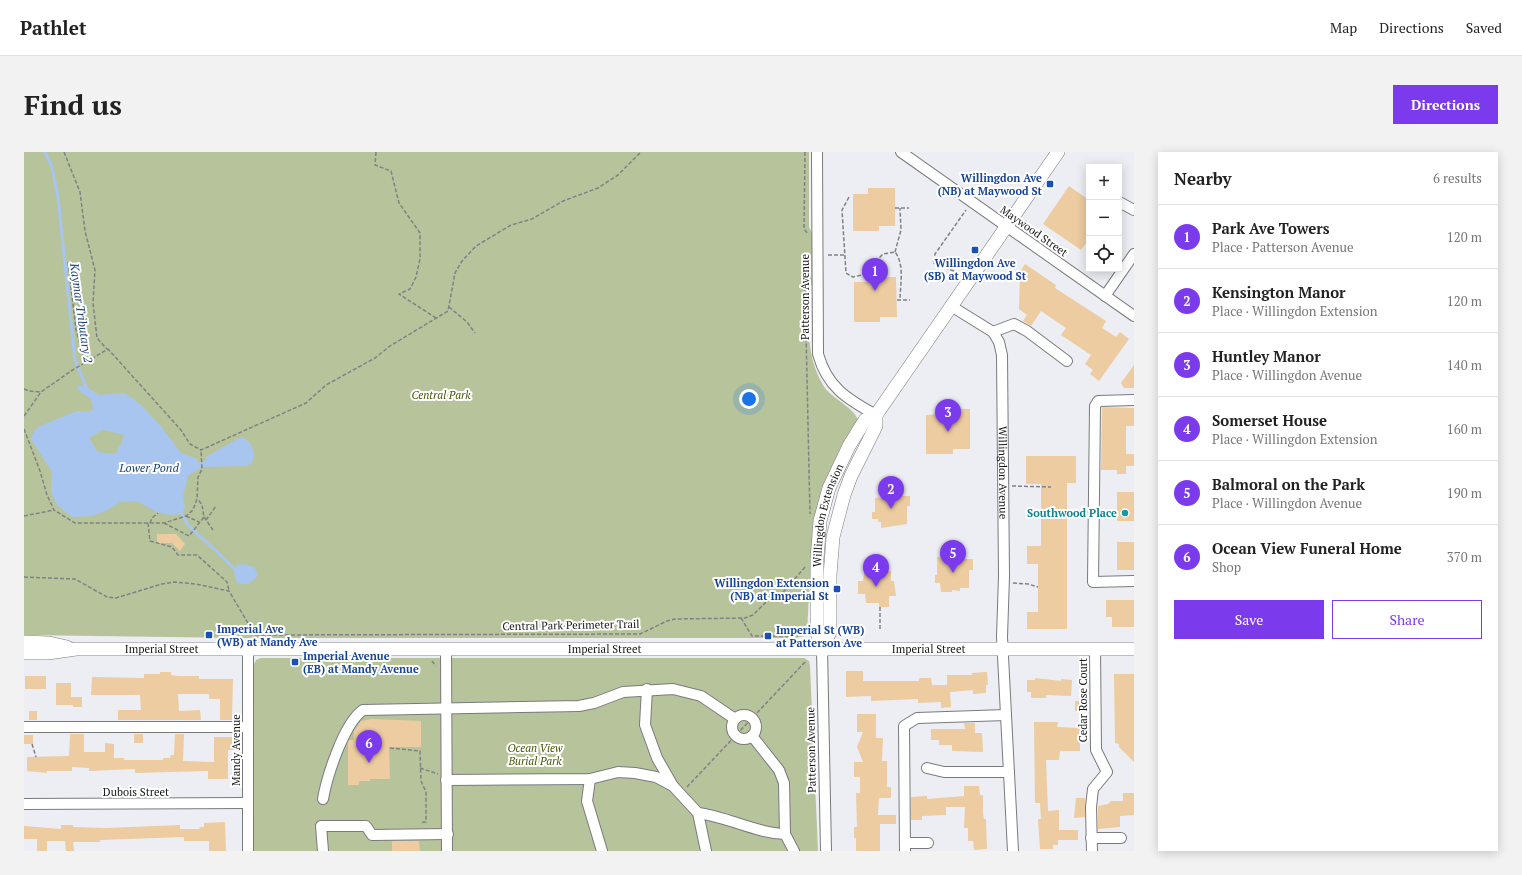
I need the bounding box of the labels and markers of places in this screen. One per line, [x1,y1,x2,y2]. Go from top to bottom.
place label: Willingdon Ave (NB) at Maywood St [938,171,1043,198]
marker: Willingdon Ave (NB) at Maywood St [1045,179,1055,189]
marker: Willingdon Ave (SB) at Maywood St [970,245,980,255]
place label: Willingdon Ave (SB) at Maywood St [924,256,1027,283]
pin: 1 [862,258,888,291]
pin: 3 [935,399,961,432]
pin: 2 [878,476,904,509]
place label: Southwood Place [1027,506,1117,520]
marker: Southwood Place [1120,508,1130,518]
pin: 5 [940,540,966,573]
pin: 4 [863,554,889,587]
place label: Willingdon Extension (NB) at Imperial St [714,576,830,603]
marker: Willingdon Extension (NB) at Imperial St [832,584,842,594]
place label: Imperial Ave (WB) at Mandy Ave [217,622,318,649]
place label: Imperial St (WB) at Patterson Ave [776,623,864,650]
marker: Imperial Ave (WB) at Mandy Ave [204,630,214,640]
marker: Imperial St (WB) at Patterson Ave [763,631,773,641]
place label: Imperial Avenue (EB) at Mandy Avenue [303,649,419,676]
marker: Imperial Avenue (EB) at Mandy Avenue [290,657,300,667]
pin: 6 [356,730,382,763]

